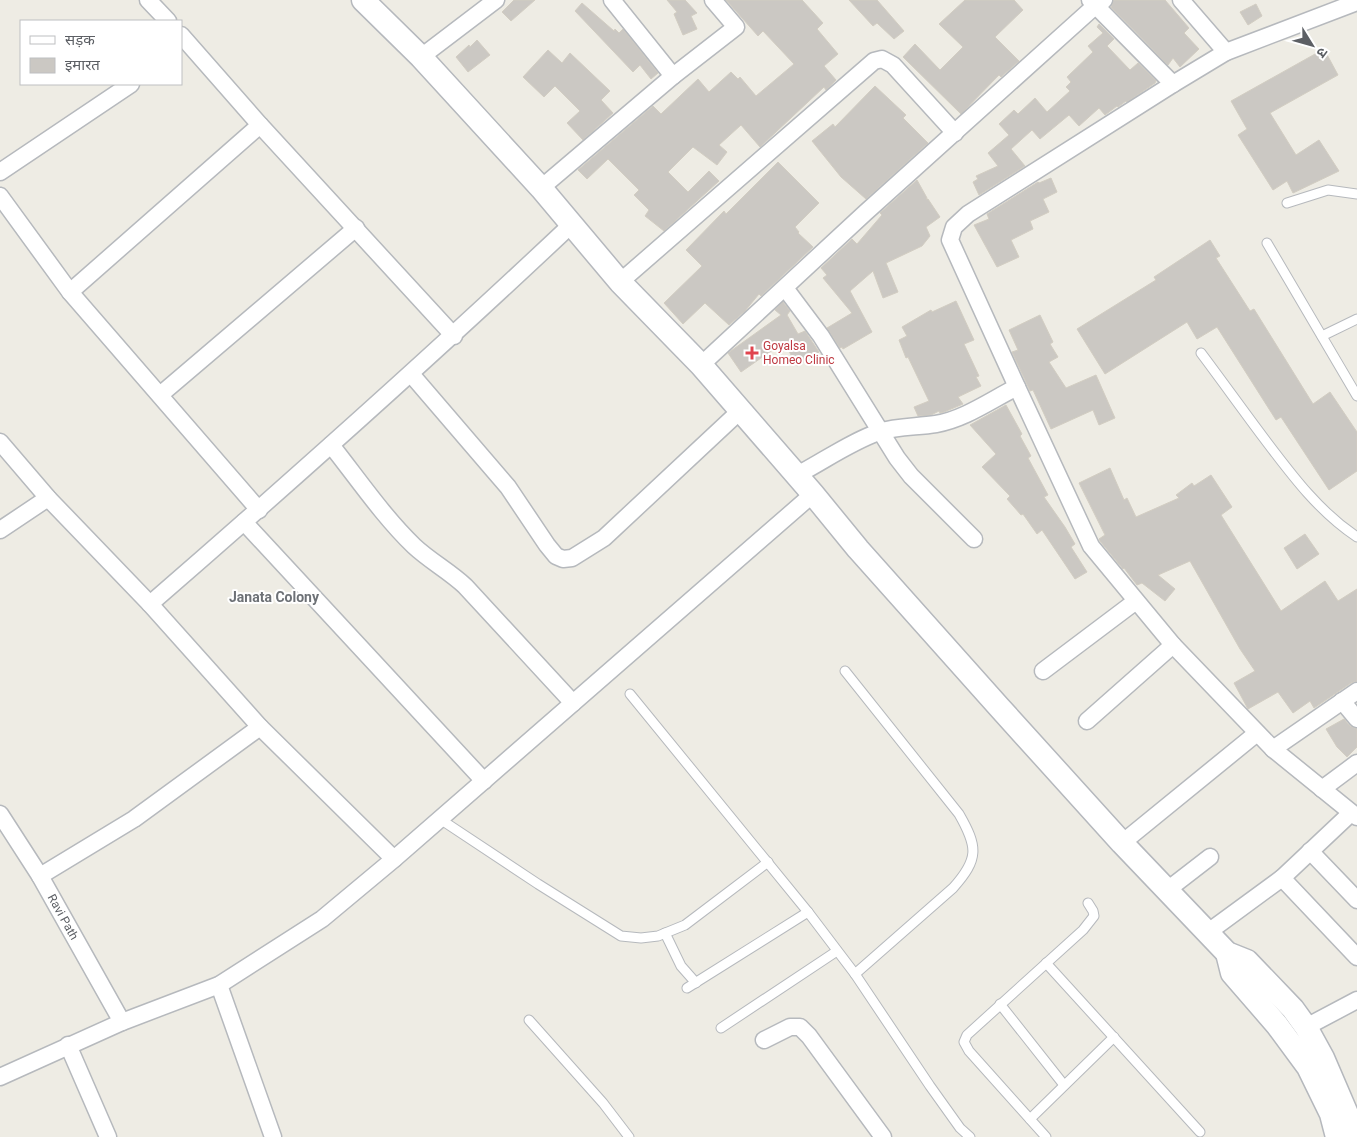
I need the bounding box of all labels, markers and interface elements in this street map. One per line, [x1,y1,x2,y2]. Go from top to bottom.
legend [20,20,182,85]
north arrow [1287,20,1337,70]
text: सड़क [65,31,95,49]
text: उ [1313,45,1331,62]
text: इमारत [65,56,100,74]
place label: Goyalsa Homeo Clinic [763,339,835,367]
marker: Goyalsa Homeo Clinic [745,346,759,360]
district label: Janata Colony [229,589,320,605]
street label: Ravi Path [45,892,81,942]

